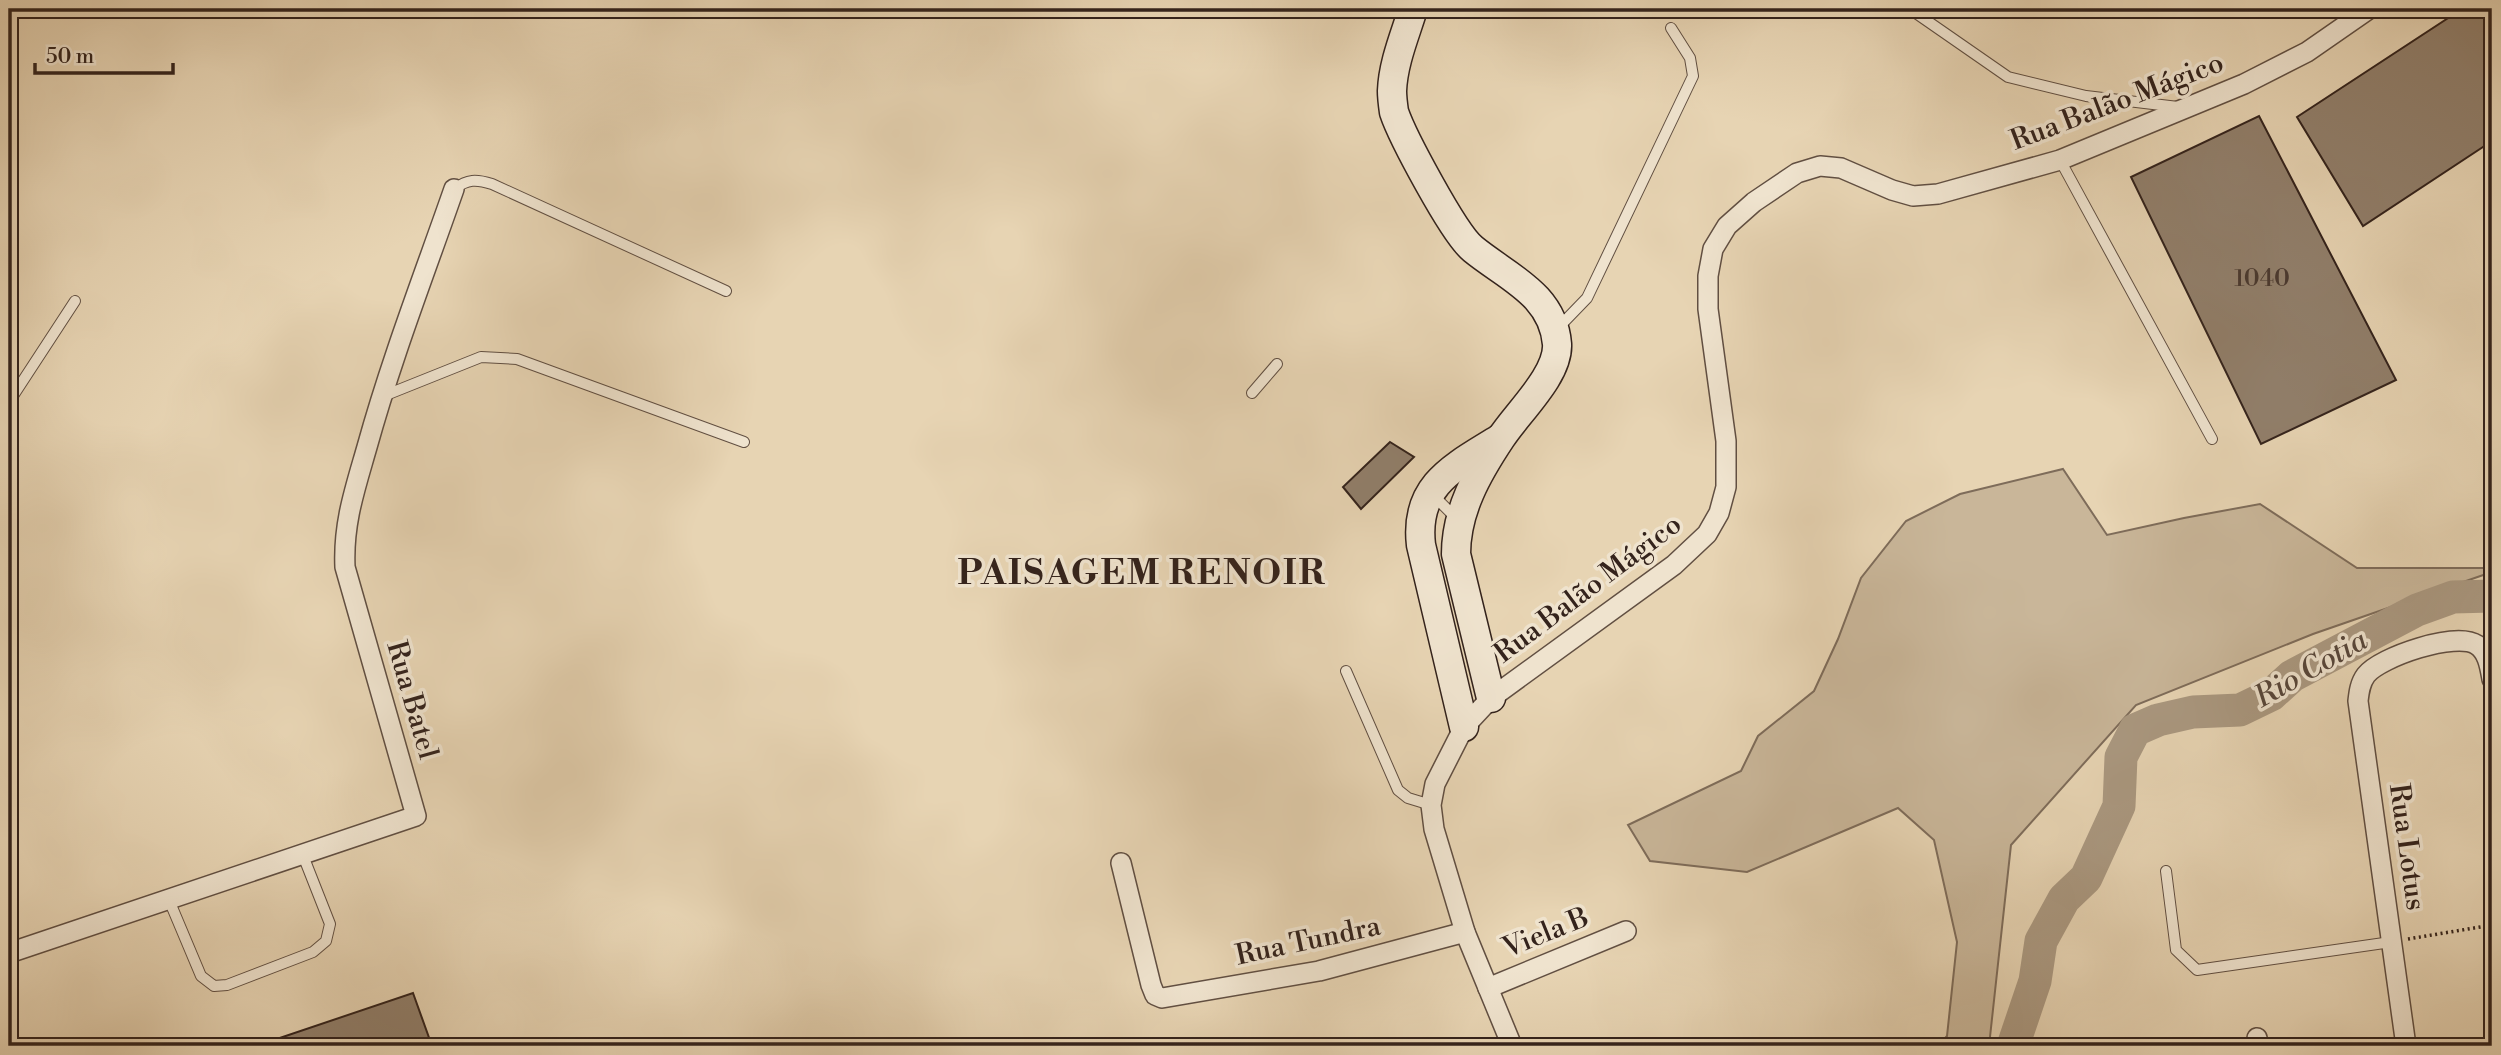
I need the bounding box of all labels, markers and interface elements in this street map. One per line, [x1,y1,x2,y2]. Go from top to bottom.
scale bar [35,32,173,76]
text: 50 m [46,44,94,70]
street label: Rua Balão Mágico [2005,45,2229,159]
house number: 1040 [2234,264,2290,294]
street label: Rua Balão Mágico [1487,507,1689,671]
district label: PAISAGEM RENOIR [958,552,1326,595]
water label: Rio Cotia [2247,621,2375,717]
street label: Rua Batel [378,637,446,763]
street label: Rua Lotus [2381,781,2433,913]
street label: Viela B [1497,900,1594,966]
street label: Rua Tundra [1232,908,1385,973]

